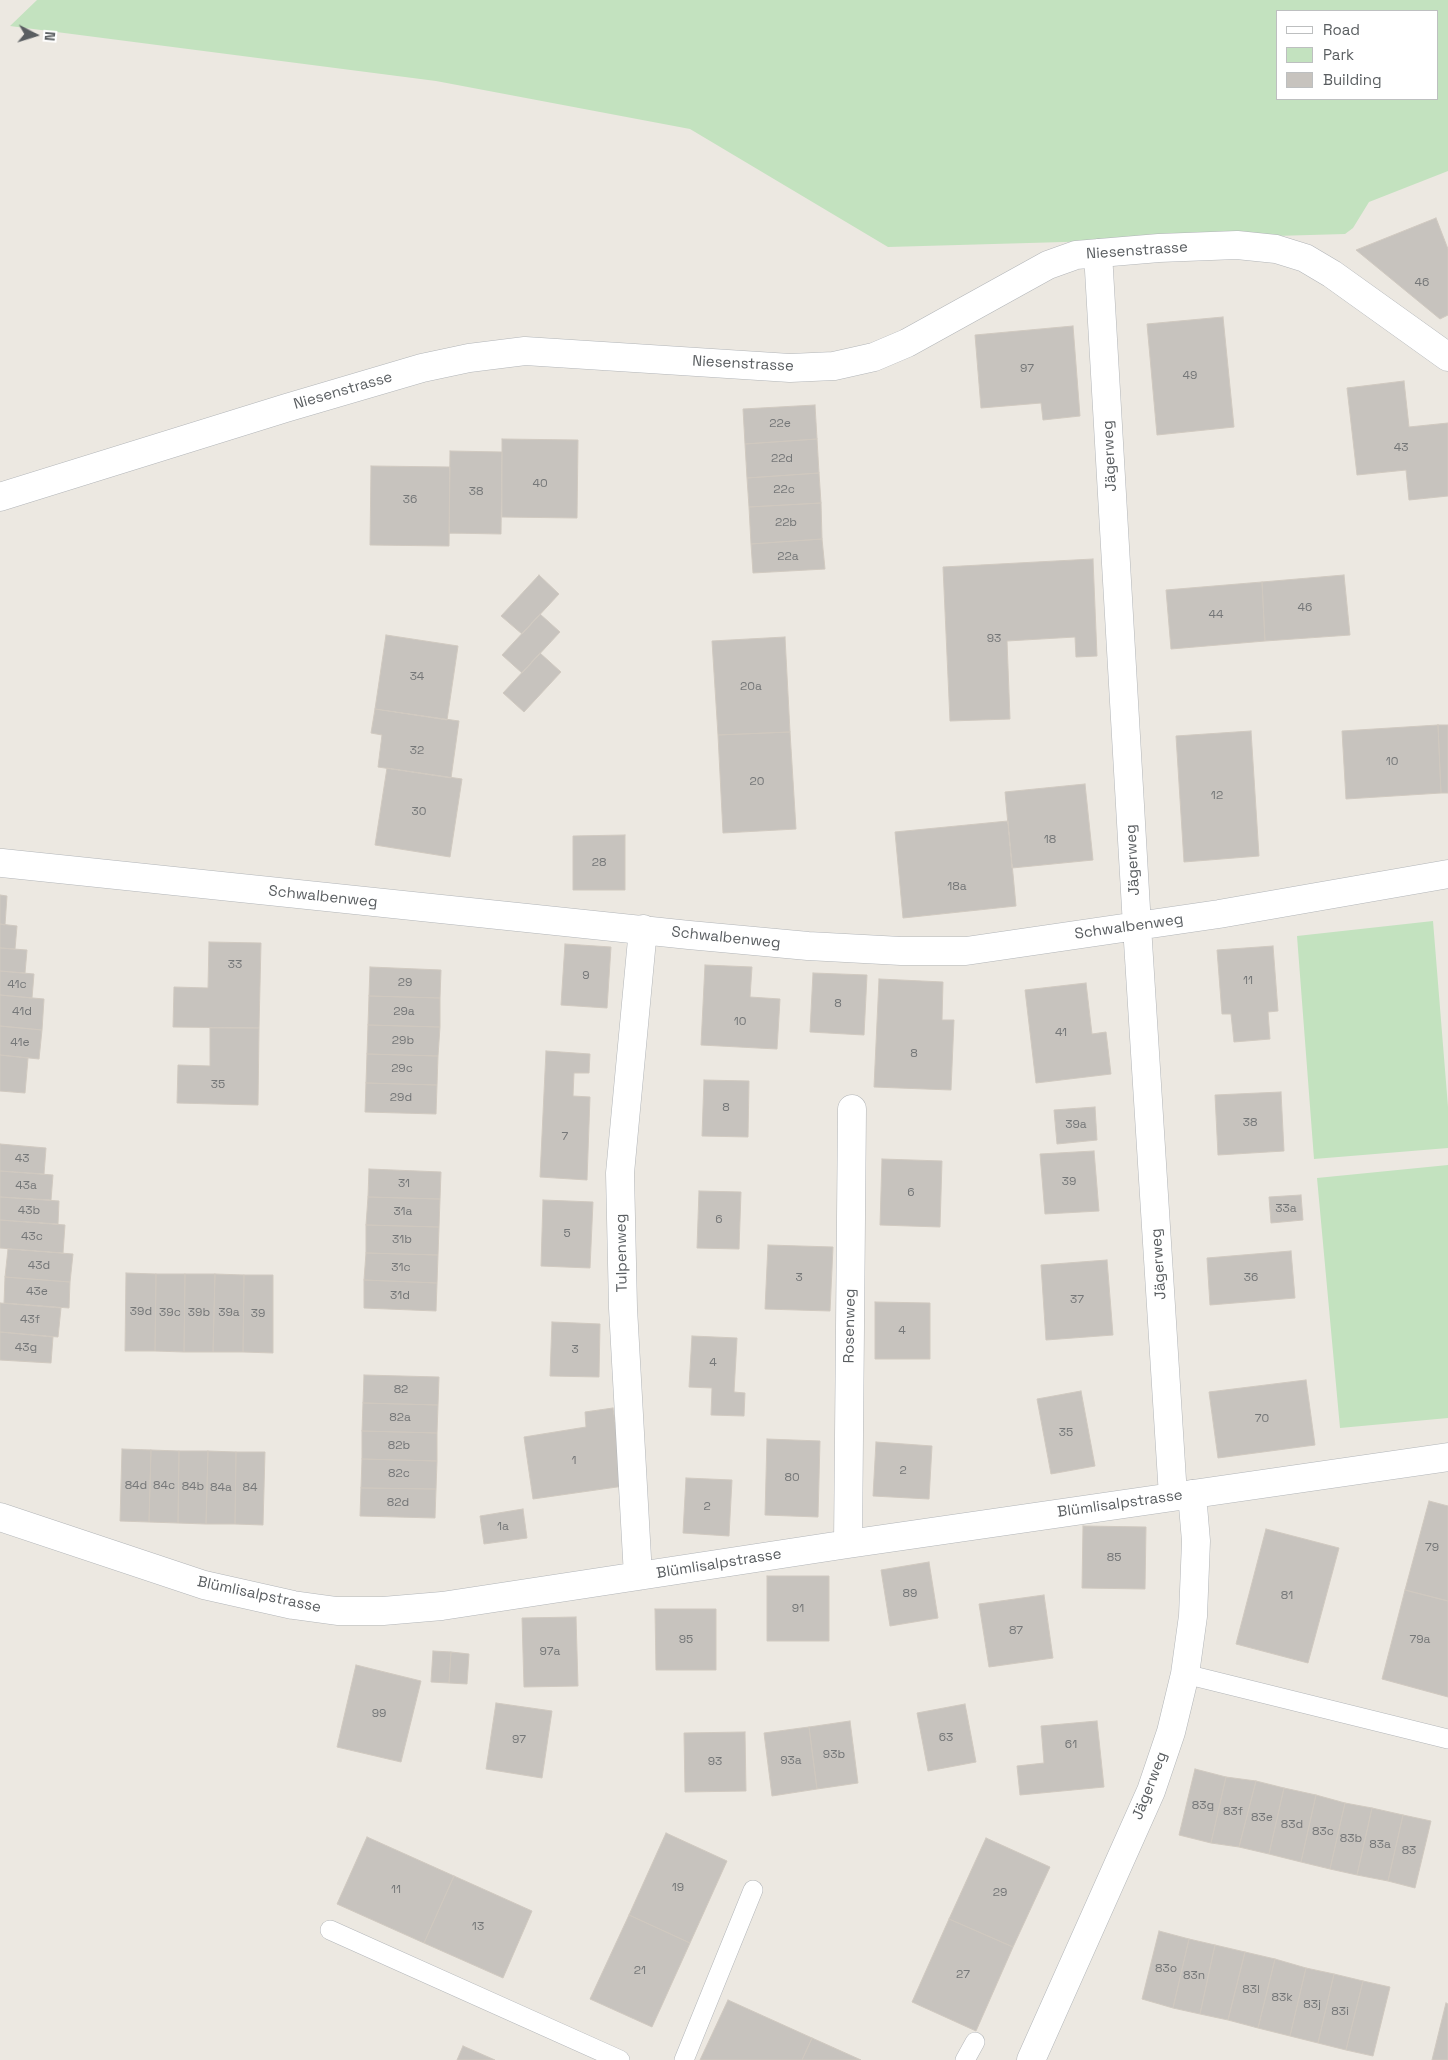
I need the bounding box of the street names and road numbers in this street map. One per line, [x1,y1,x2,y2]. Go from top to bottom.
street label: Niesenstrasse [1086,238,1188,264]
street label: Niesenstrasse [692,352,794,376]
street label: Niesenstrasse [292,368,394,414]
street label: Jägerweg [1099,420,1121,492]
street label: Jägerweg [1122,824,1144,896]
street label: Schwalbenweg [268,882,378,912]
street label: Schwalbenweg [1074,910,1184,944]
street label: Schwalbenweg [671,923,781,953]
street label: Tulpenweg [612,1214,632,1292]
street label: Jägerweg [1148,1228,1170,1300]
street label: Rosenweg [840,1288,860,1364]
street label: Blümlisalpstrasse [1056,1486,1184,1522]
street label: Blümlisalpstrasse [655,1545,783,1583]
street label: Blümlisalpstrasse [195,1573,323,1617]
street label: Jägerweg [1129,1749,1171,1823]

